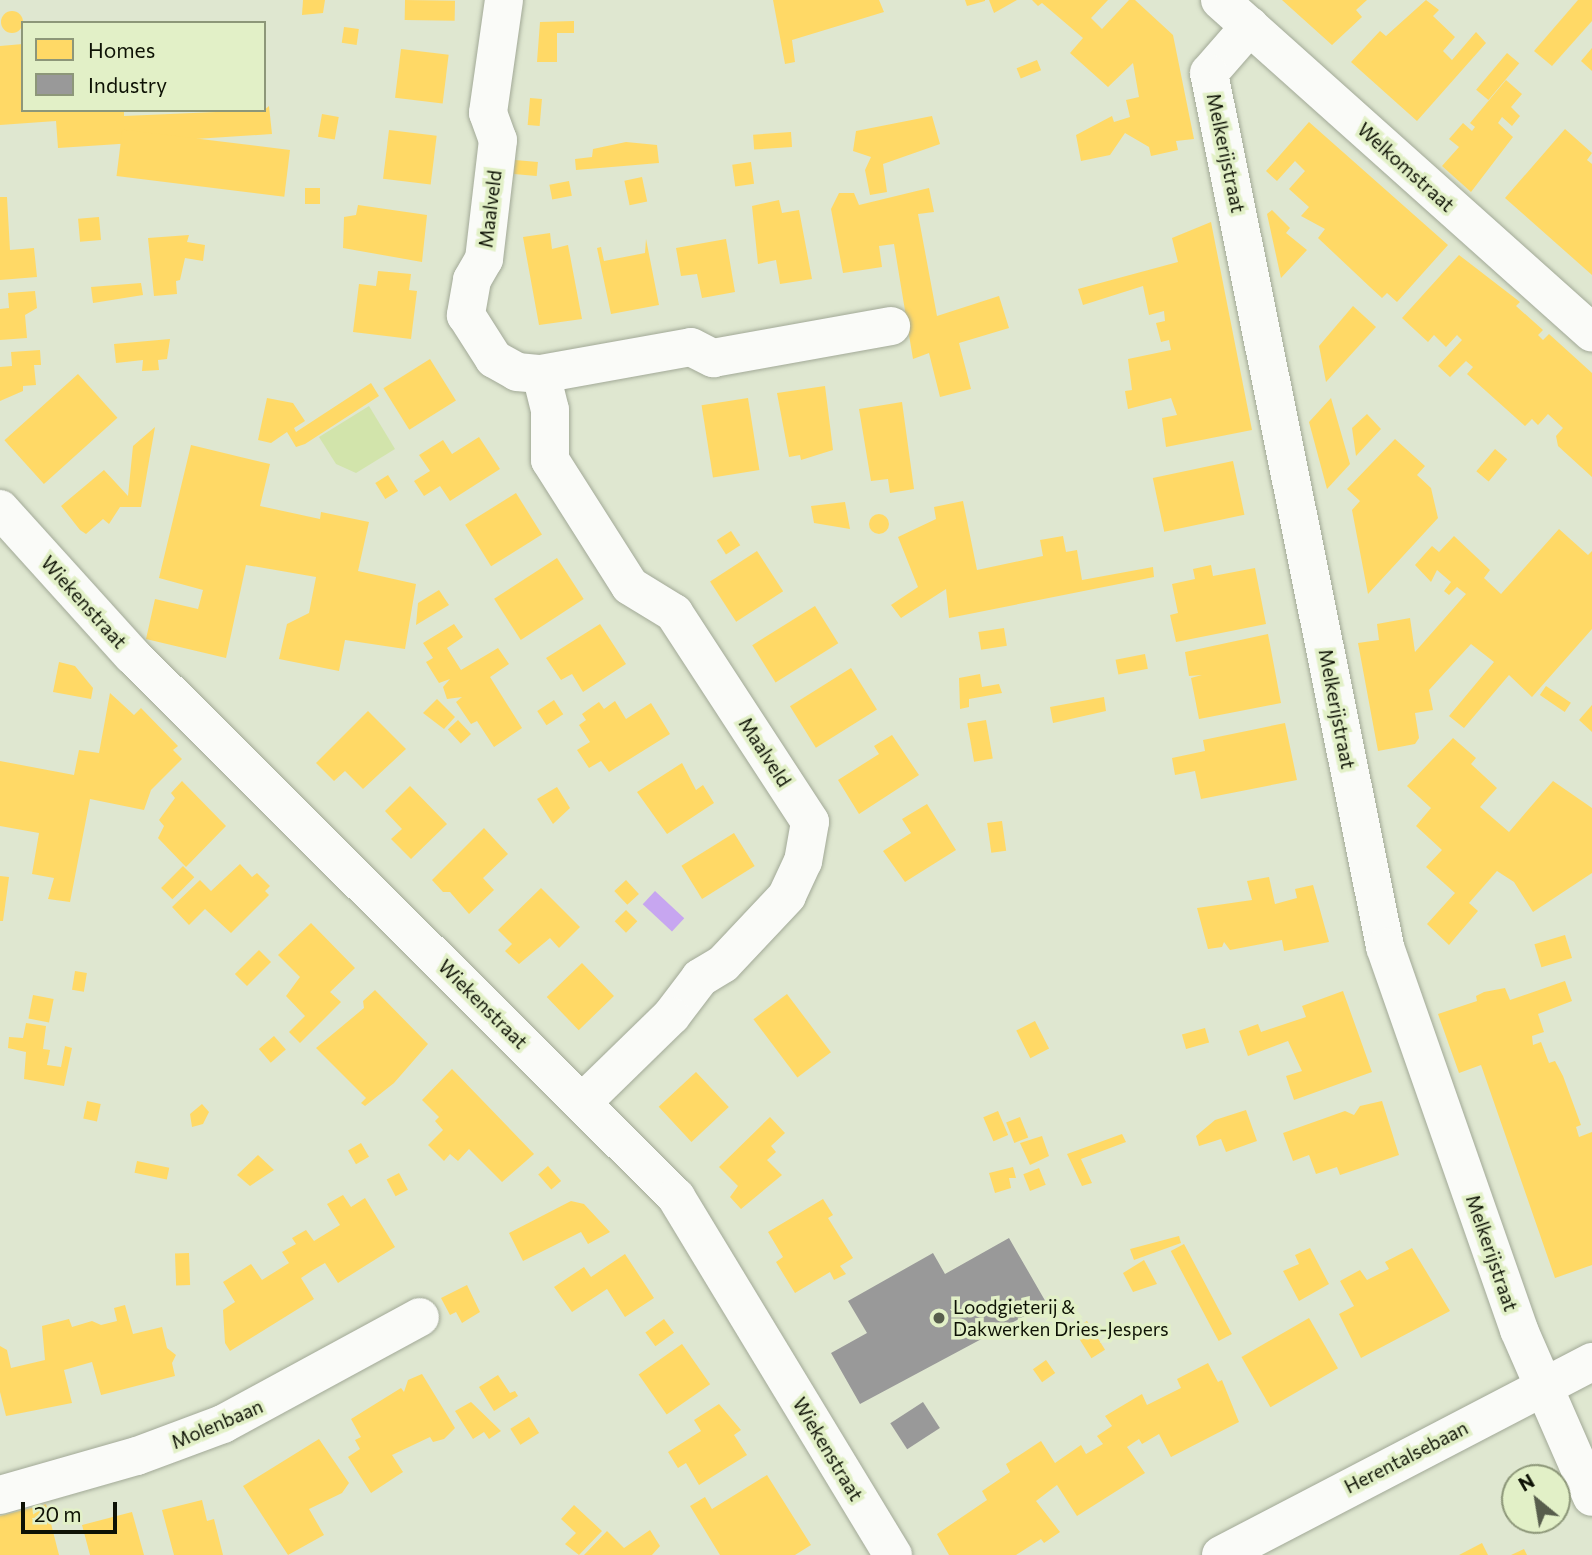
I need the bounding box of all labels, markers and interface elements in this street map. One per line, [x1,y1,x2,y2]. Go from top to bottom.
legend [21,21,266,112]
text: Homes [88,37,155,62]
text: Industry [88,72,167,97]
street label: Melkerijstraat [1202,91,1250,215]
street label: Welkomstraat [1353,118,1459,216]
street label: Maalveld [474,169,506,249]
street label: Wiekenstraat [37,551,131,653]
street label: Melkerijstraat [1314,647,1360,771]
street label: Maalveld [734,713,796,791]
street label: Wiekenstraat [434,955,532,1053]
street label: Melkerijstraat [1461,1192,1523,1314]
place label: Loodgieterij & Dakwerken Dries-Jespers [953,1296,1169,1340]
marker: Loodgieterij & Dakwerken Dries-Jespers [931,1310,947,1326]
street label: Wiekenstraat [788,1393,868,1505]
street label: Molenbaan [168,1395,266,1453]
street label: Herentalsebaan [1340,1416,1472,1498]
north arrow [1501,1464,1571,1534]
text: N [1514,1469,1538,1496]
scale bar [24,1488,121,1532]
text: 20 m [34,1501,82,1526]

